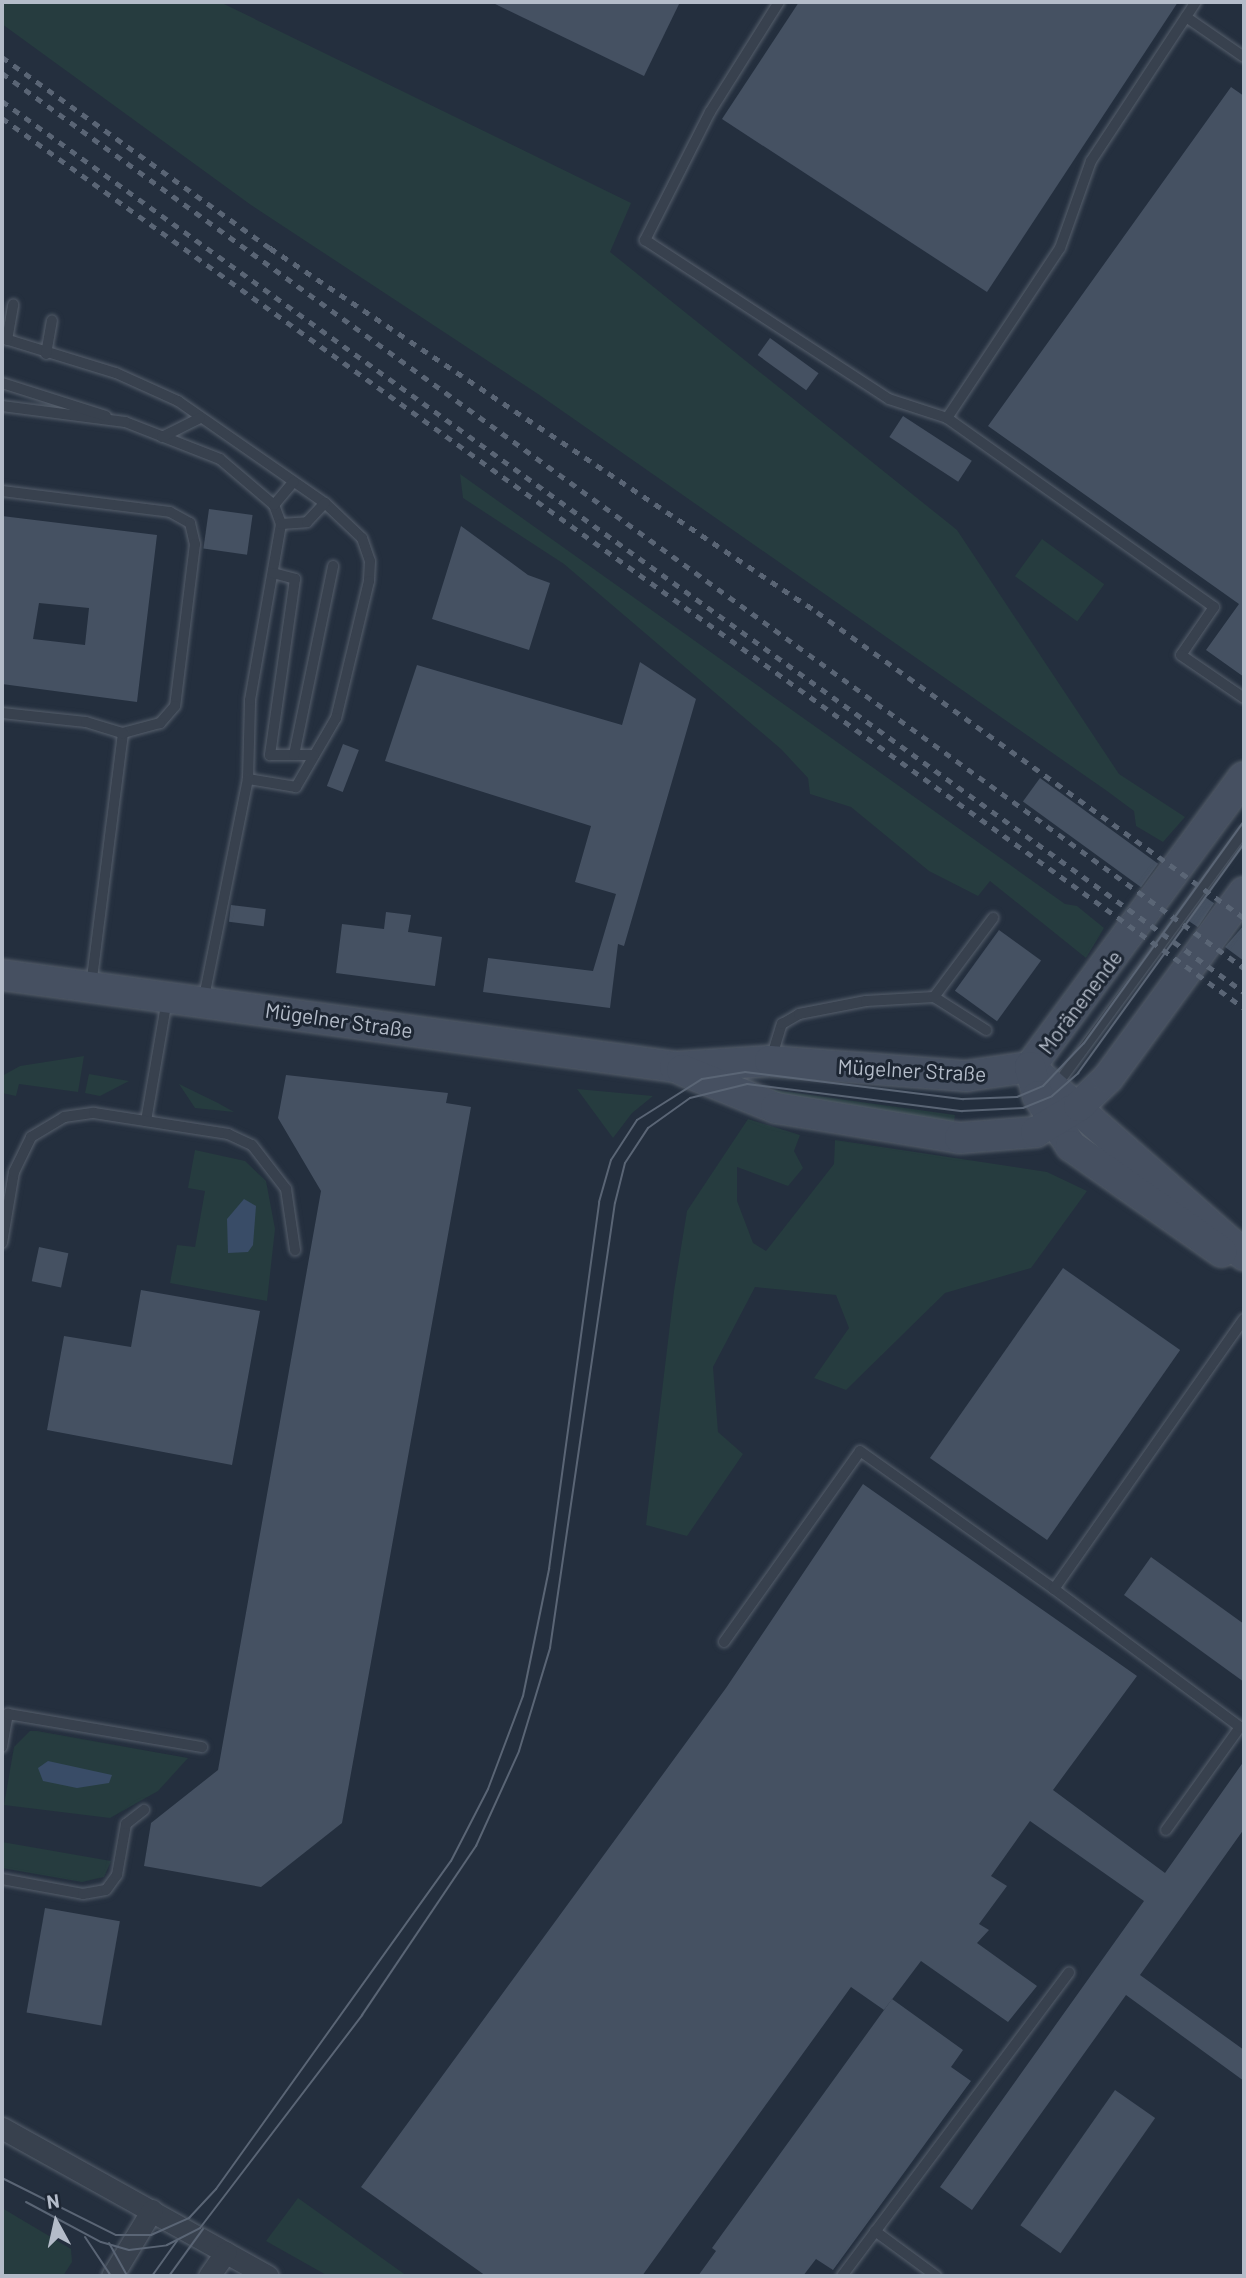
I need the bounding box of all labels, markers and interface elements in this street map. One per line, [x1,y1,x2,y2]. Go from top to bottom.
street label: Moränenende [1033,945,1127,1059]
street label: Mügelner Straße [264,997,414,1043]
street label: Mügelner Straße [837,1054,987,1086]
north arrow [21,2187,91,2257]
text: N [45,2188,61,2213]

